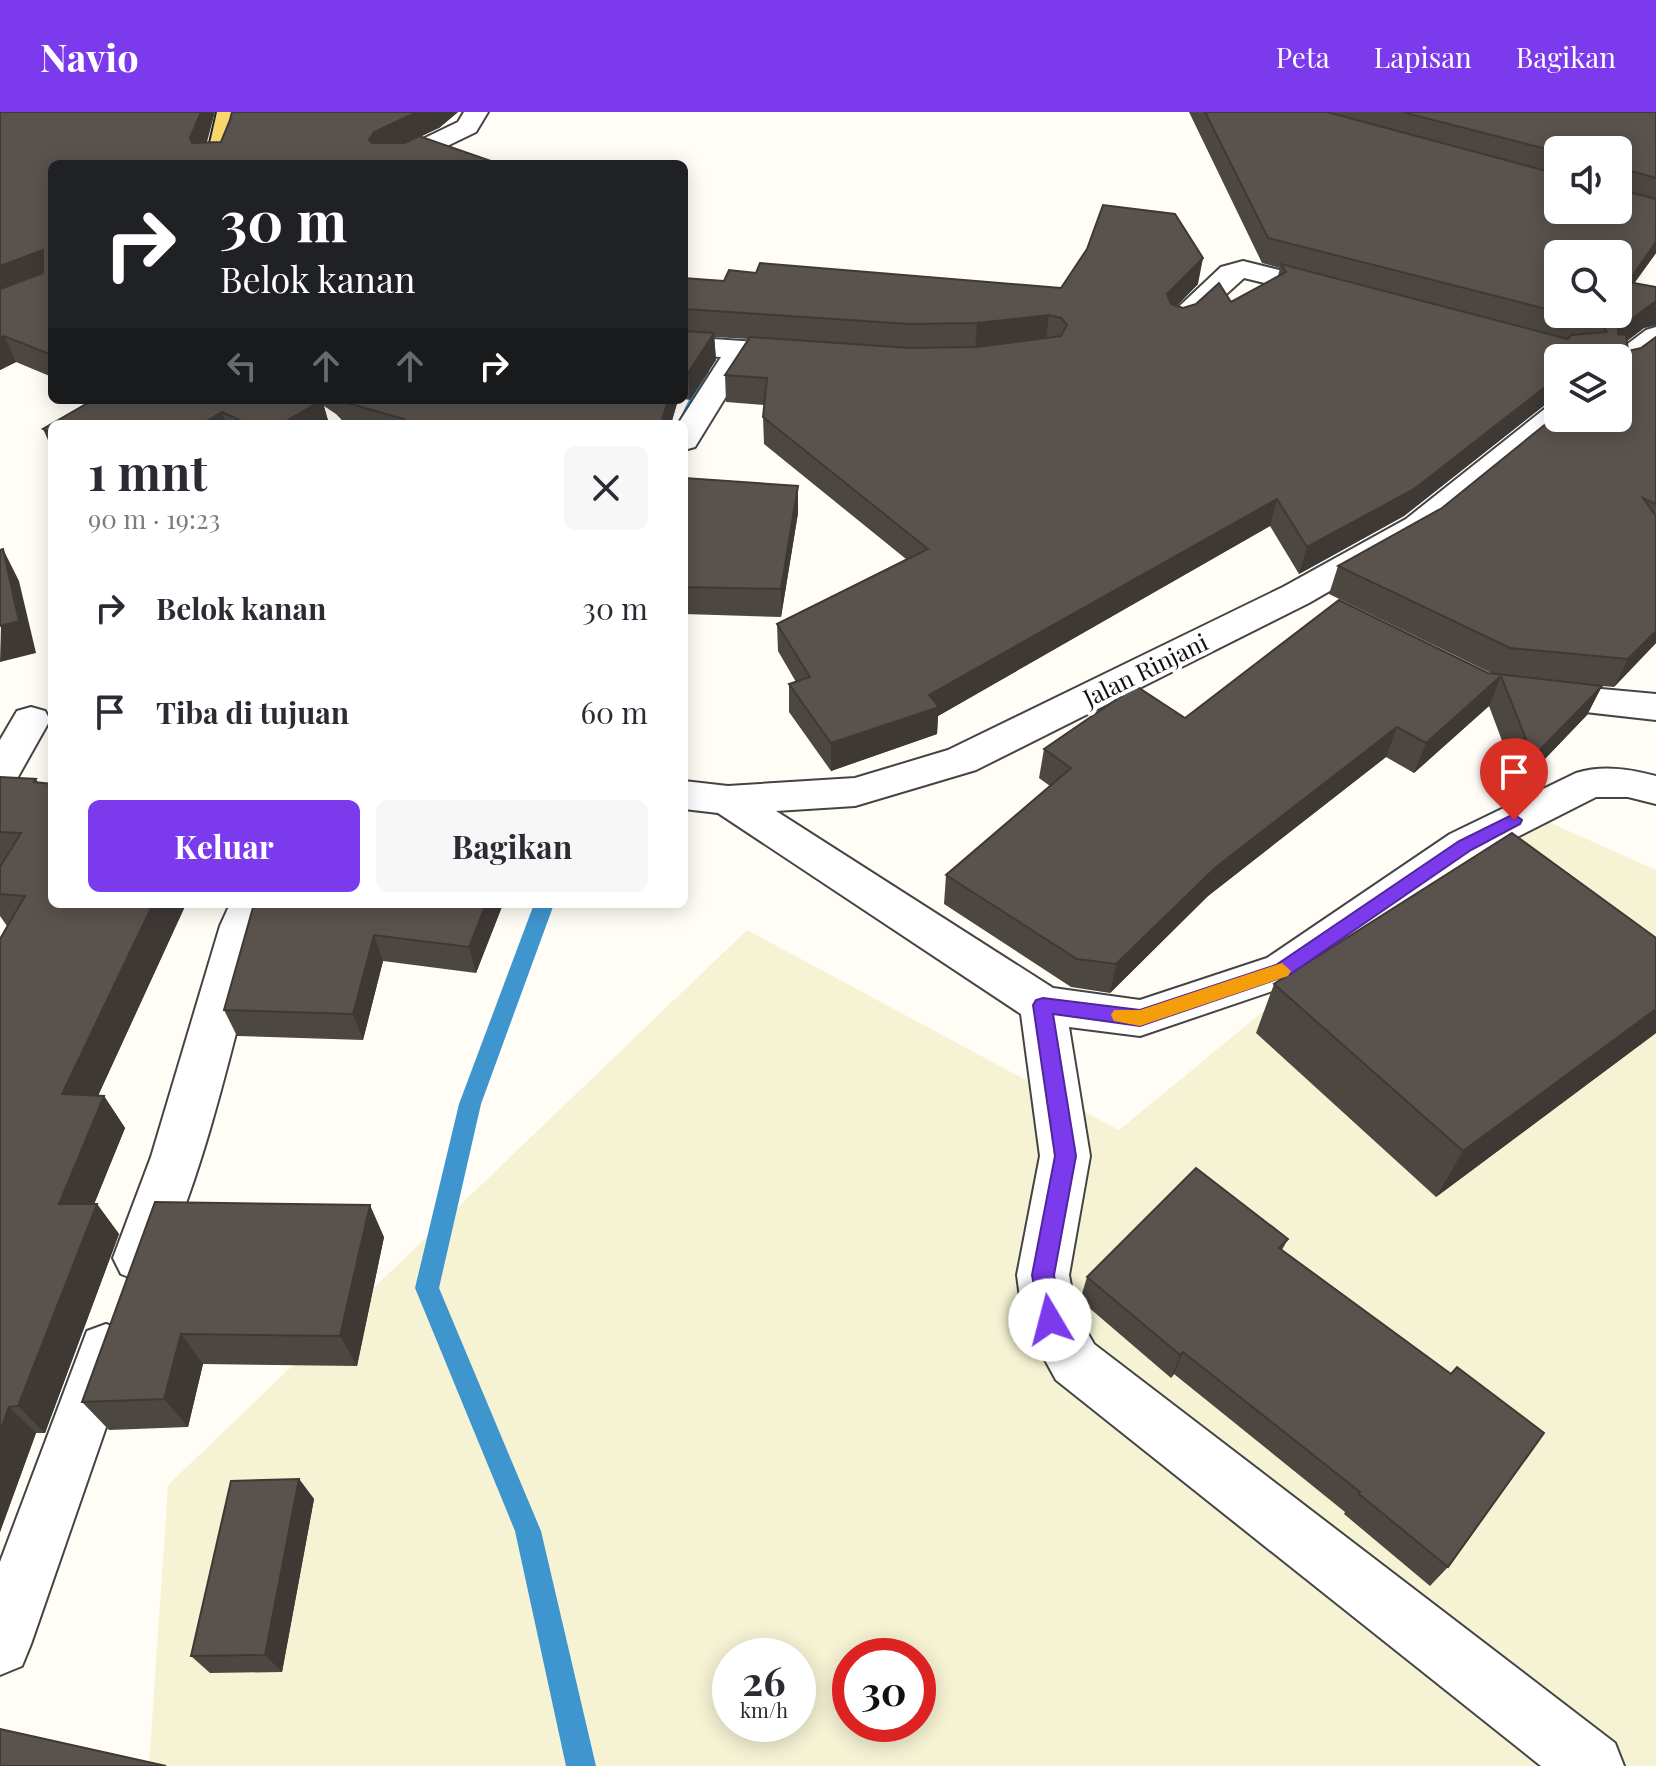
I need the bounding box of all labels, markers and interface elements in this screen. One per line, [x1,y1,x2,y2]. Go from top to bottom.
text: Navio [40,31,139,82]
text: Peta [1276,38,1330,75]
text: Lapisan [1374,38,1472,75]
text: Bagikan [1516,38,1616,75]
map controls [1544,136,1632,432]
button: sound [1544,136,1632,224]
text: 30 m [220,182,347,257]
icon: right [88,192,192,296]
button: search [1544,240,1632,328]
text: Belok kanan [220,254,415,302]
icon: left [220,344,264,388]
icon: ahead [304,344,348,388]
icon: ahead [388,344,432,388]
icon: right [472,344,516,388]
button: layers [1544,344,1632,432]
text: 1 mnt [88,439,207,503]
button: close [564,446,648,530]
text: 90 m · 19:23 [88,501,220,536]
icon: right [88,586,132,630]
text: Belok kanan [156,588,326,628]
text: 30 m [582,588,648,628]
street label: Jalan Rinjani [1076,625,1213,713]
icon: arrive [88,690,132,734]
text: Tiba di tujuan [156,692,349,732]
text: 60 m [580,692,648,732]
pin [1480,738,1548,820]
icon: arrive [1492,750,1536,794]
button: Keluar [88,800,360,892]
button: Bagikan [376,800,648,892]
position arrow [1008,1278,1092,1362]
speed limit sign: 30 [832,1638,936,1742]
text: 26 [742,1653,786,1706]
text: km/h [740,1696,788,1723]

